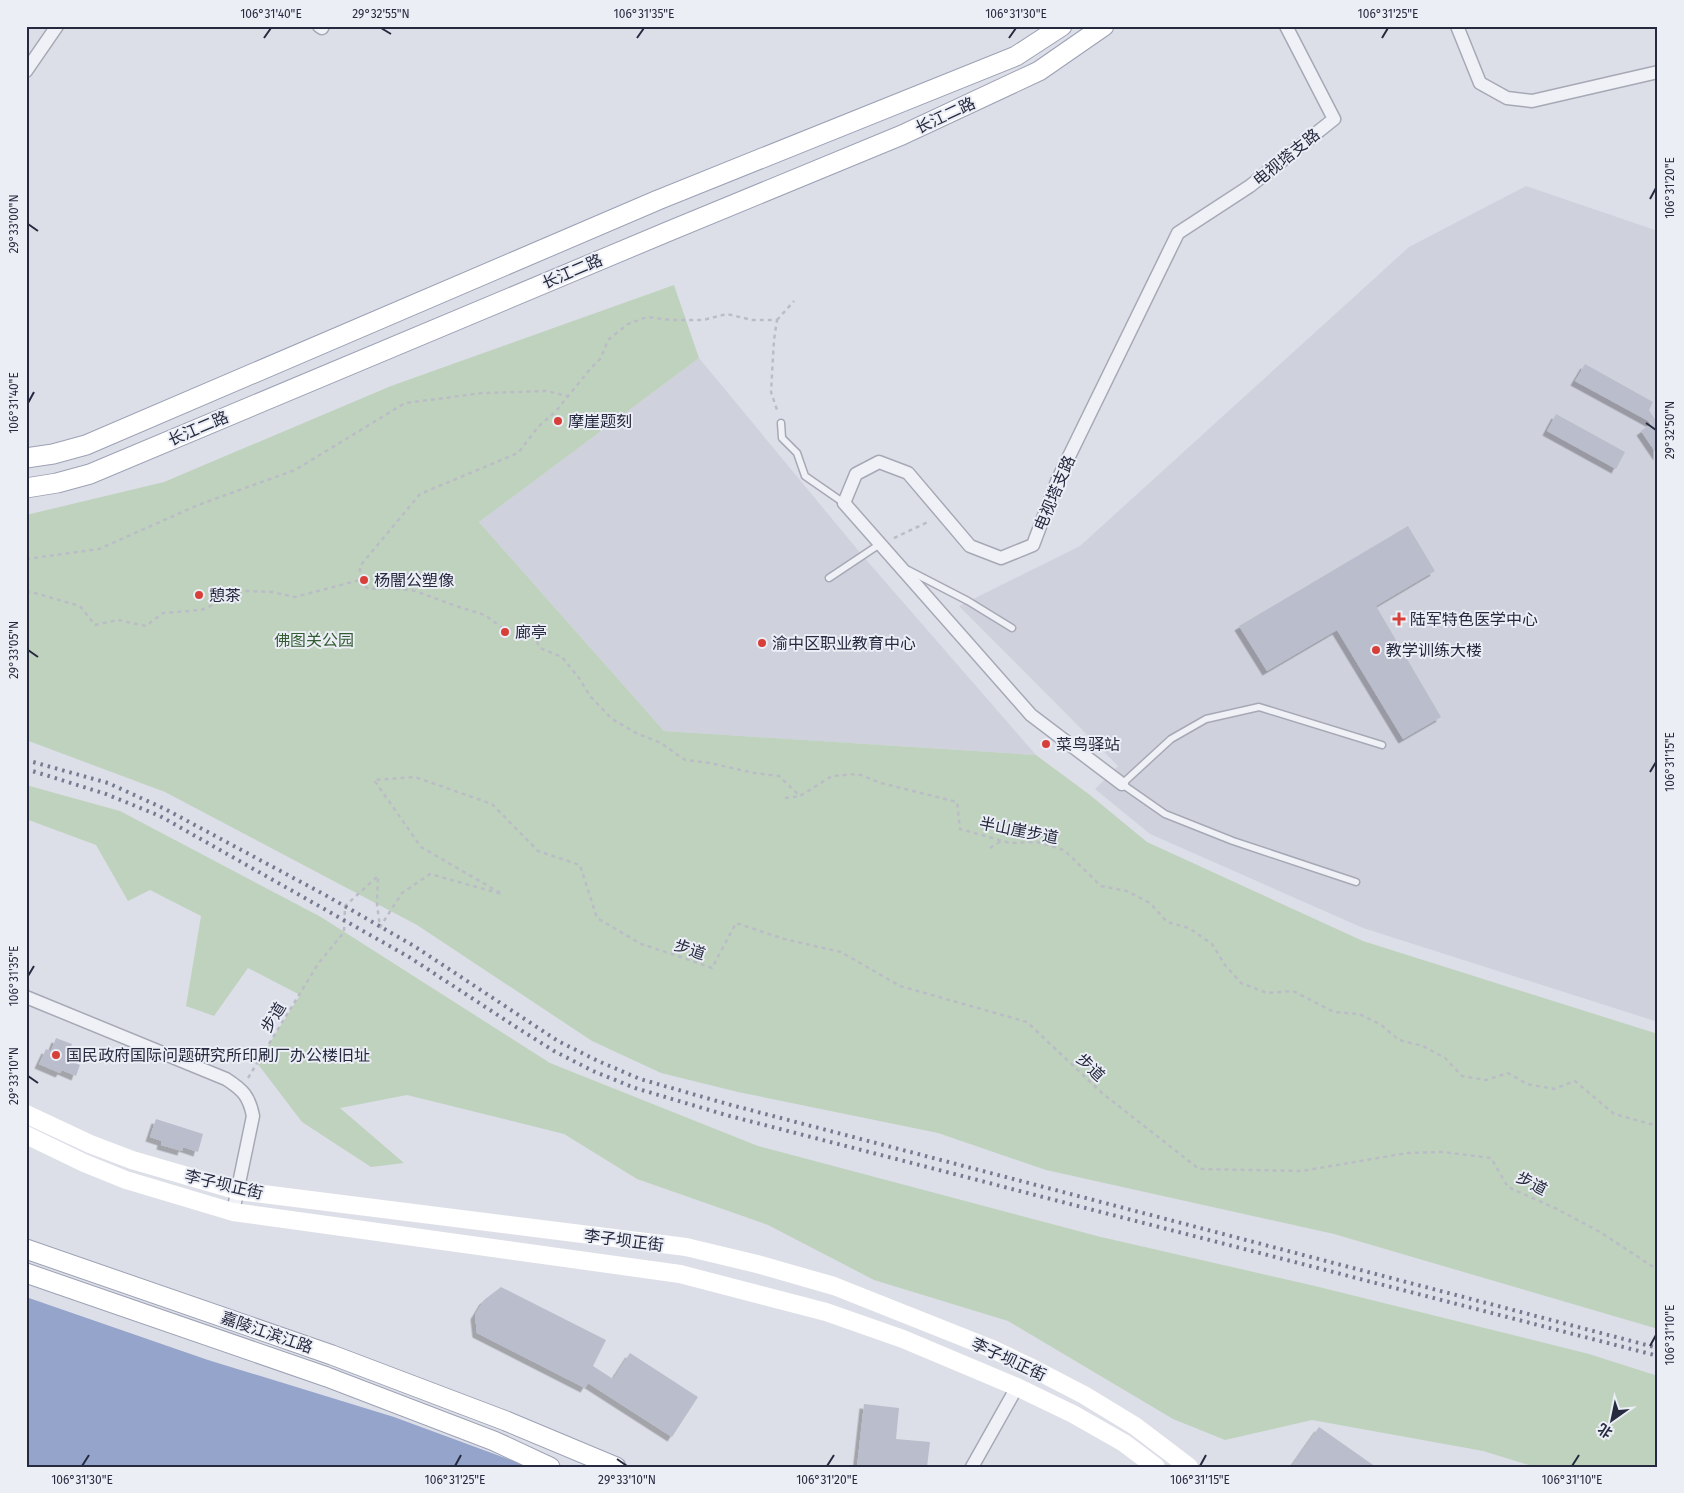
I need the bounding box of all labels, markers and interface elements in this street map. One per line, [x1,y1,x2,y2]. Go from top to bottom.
text: 106°31'40"E [240,7,302,21]
text: 29°32'55"N [352,7,410,21]
text: 106°31'35"E [614,7,674,21]
text: 106°31'30"E [985,7,1047,21]
text: 106°31'25"E [1358,7,1418,21]
street label: 长江二路 [912,93,978,138]
street label: 电视塔支路 [1249,125,1323,190]
text: 106°31'20"E [1663,157,1677,219]
text: 29°33'00"N [7,194,21,254]
street label: 长江二路 [539,250,605,293]
text: 106°31'40"E [7,372,21,434]
text: 29°32'50"N [1663,401,1677,459]
street label: 长江二路 [165,407,231,450]
place label: 摩崖题刻 [568,412,632,431]
marker: 摩崖题刻 [552,415,564,427]
street label: 电视塔支路 [1030,453,1079,534]
place label: 杨闇公塑像 [374,571,454,590]
marker: 杨闇公塑像 [358,574,370,586]
place label: 憩茶 [209,586,241,605]
marker: 憩茶 [193,589,205,601]
place label: 陆军特色医学中心 [1410,610,1538,629]
marker: 陆军特色医学中心 [1392,612,1406,626]
text: 29°33'05"N [7,621,21,679]
place label: 廊亭 [515,623,547,642]
marker: 廊亭 [499,626,511,638]
park label: 佛图关公园 [274,631,354,650]
place label: 渝中区职业教育中心 [772,634,916,653]
marker: 渝中区职业教育中心 [756,637,768,649]
place label: 教学训练大楼 [1386,641,1482,660]
marker: 教学训练大楼 [1370,644,1382,656]
text: 106°31'15"E [1663,732,1677,792]
place label: 菜鸟驿站 [1056,735,1120,754]
marker: 菜鸟驿站 [1040,738,1052,750]
street label: 半山崖步道 [978,814,1060,847]
street label: 步道 [672,935,708,964]
text: 106°31'35"E [7,946,21,1006]
street label: 步道 [257,999,290,1036]
place label: 国民政府国际问题研究所印刷厂办公楼旧址 [66,1046,370,1065]
text: 29°33'10"N [7,1047,21,1105]
marker: 国民政府国际问题研究所印刷厂办公楼旧址 [50,1049,62,1061]
street label: 步道 [1073,1049,1109,1085]
street label: 李子坝正街 [183,1166,265,1203]
street label: 步道 [1513,1168,1550,1199]
street label: 李子坝正街 [583,1226,665,1255]
text: 106°31'10"E [1663,1305,1677,1365]
street label: 嘉陵江滨江路 [218,1308,315,1357]
street label: 李子坝正街 [969,1334,1049,1385]
north arrow [1586,1396,1636,1446]
text: 北 [1595,1420,1616,1441]
text: 106°31'30"E [51,1473,113,1487]
text: 106°31'25"E [425,1473,485,1487]
text: 29°33'10"N [598,1473,656,1487]
text: 106°31'20"E [796,1473,858,1487]
text: 106°31'15"E [1170,1473,1230,1487]
text: 106°31'10"E [1542,1473,1602,1487]

